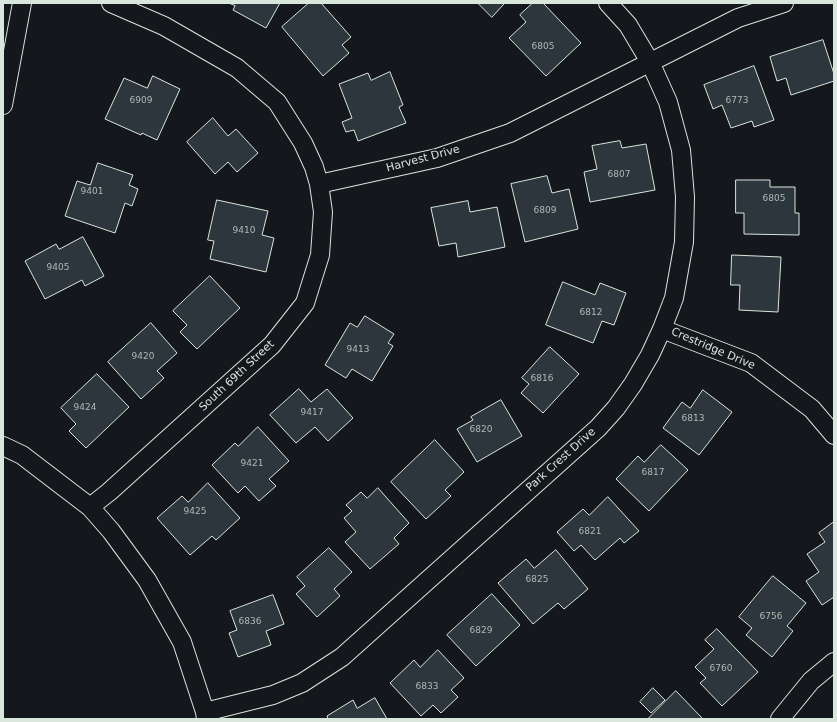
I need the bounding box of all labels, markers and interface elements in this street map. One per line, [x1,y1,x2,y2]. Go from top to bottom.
house number: 6805 [532,42,554,52]
house number: 6909 [130,96,152,106]
house number: 6773 [726,96,748,106]
street label: Harvest Drive [385,143,461,175]
house number: 6807 [608,170,630,180]
house number: 9401 [81,187,103,197]
house number: 6805 [763,194,785,204]
house number: 6809 [534,206,556,216]
house number: 9410 [233,226,255,236]
house number: 9405 [47,263,69,273]
house number: 6812 [580,308,602,318]
street label: Crestridge Drive [669,325,757,373]
street label: South 69th Street [197,338,277,414]
house number: 9413 [347,345,369,355]
house number: 9420 [132,352,154,362]
house number: 6816 [531,374,553,384]
house number: 9424 [74,403,96,413]
house number: 9417 [301,408,323,418]
house number: 6813 [682,414,704,424]
house number: 6820 [470,425,492,435]
street label: Park Crest Drive [524,425,598,495]
house number: 9421 [241,459,263,469]
house number: 6817 [642,468,664,478]
house number: 9425 [184,507,206,517]
house number: 6821 [579,527,601,537]
house number: 6825 [526,575,548,585]
house number: 6756 [760,612,782,622]
house number: 6836 [239,617,261,627]
house number: 6829 [470,626,492,636]
house number: 6760 [710,664,732,674]
house number: 6833 [416,682,438,692]

